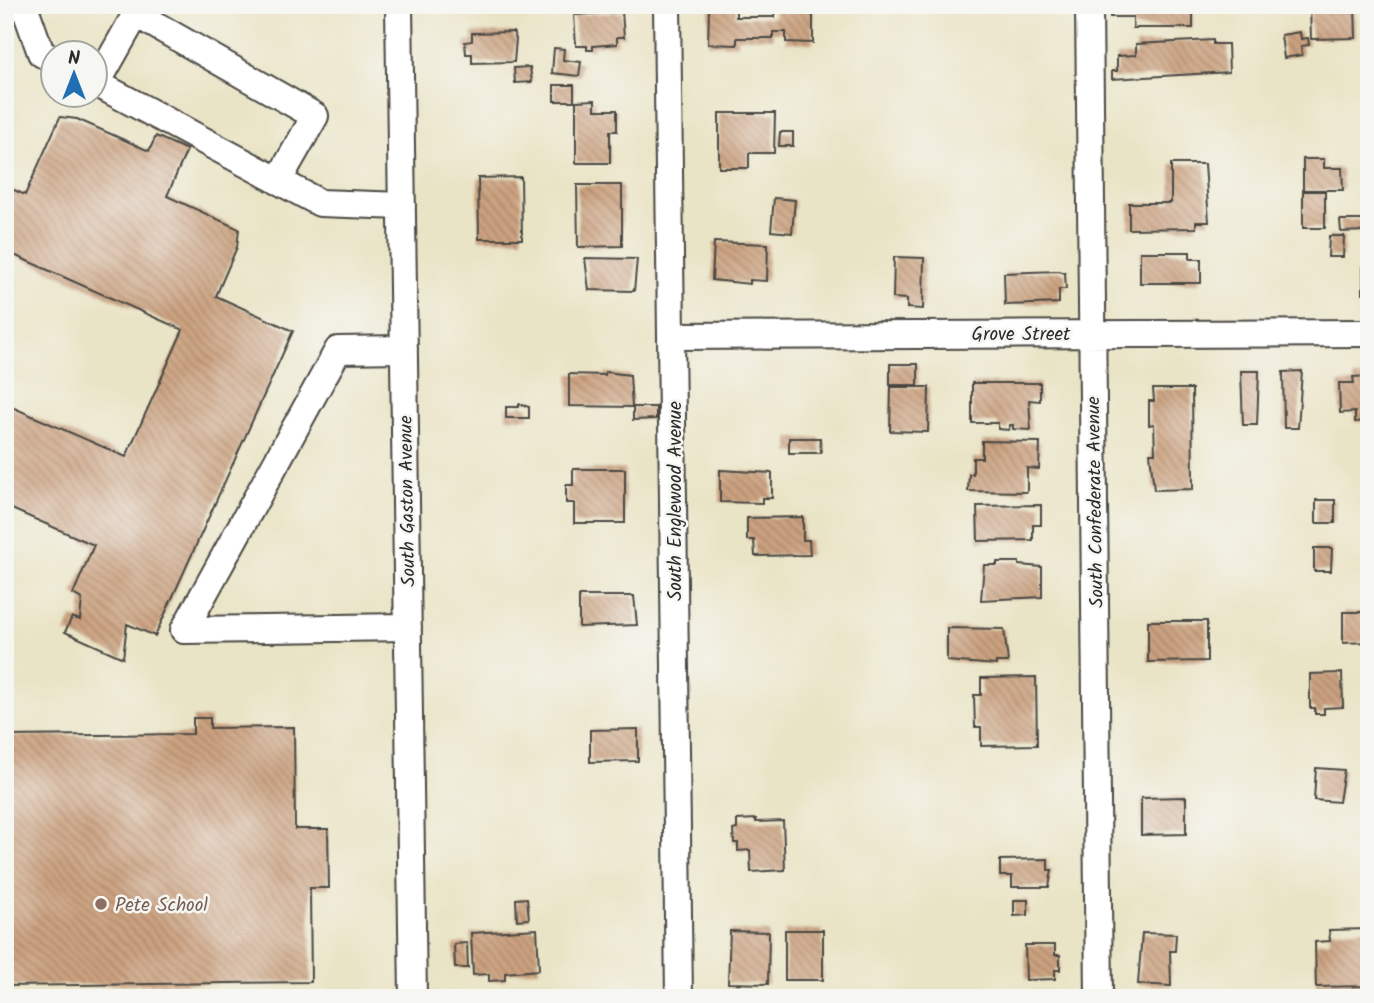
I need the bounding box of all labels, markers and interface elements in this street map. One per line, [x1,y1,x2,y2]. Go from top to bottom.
north arrow [38,38,108,108]
text: N [68,44,80,74]
street label: Grove Street [972,320,1071,350]
street label: South Confederate Avenue [1079,396,1113,608]
street label: South Englewood Avenue [661,401,691,601]
street label: South Gaston Avenue [391,415,424,587]
place label: Pete School [115,891,208,921]
marker: Pete School [93,896,109,912]

